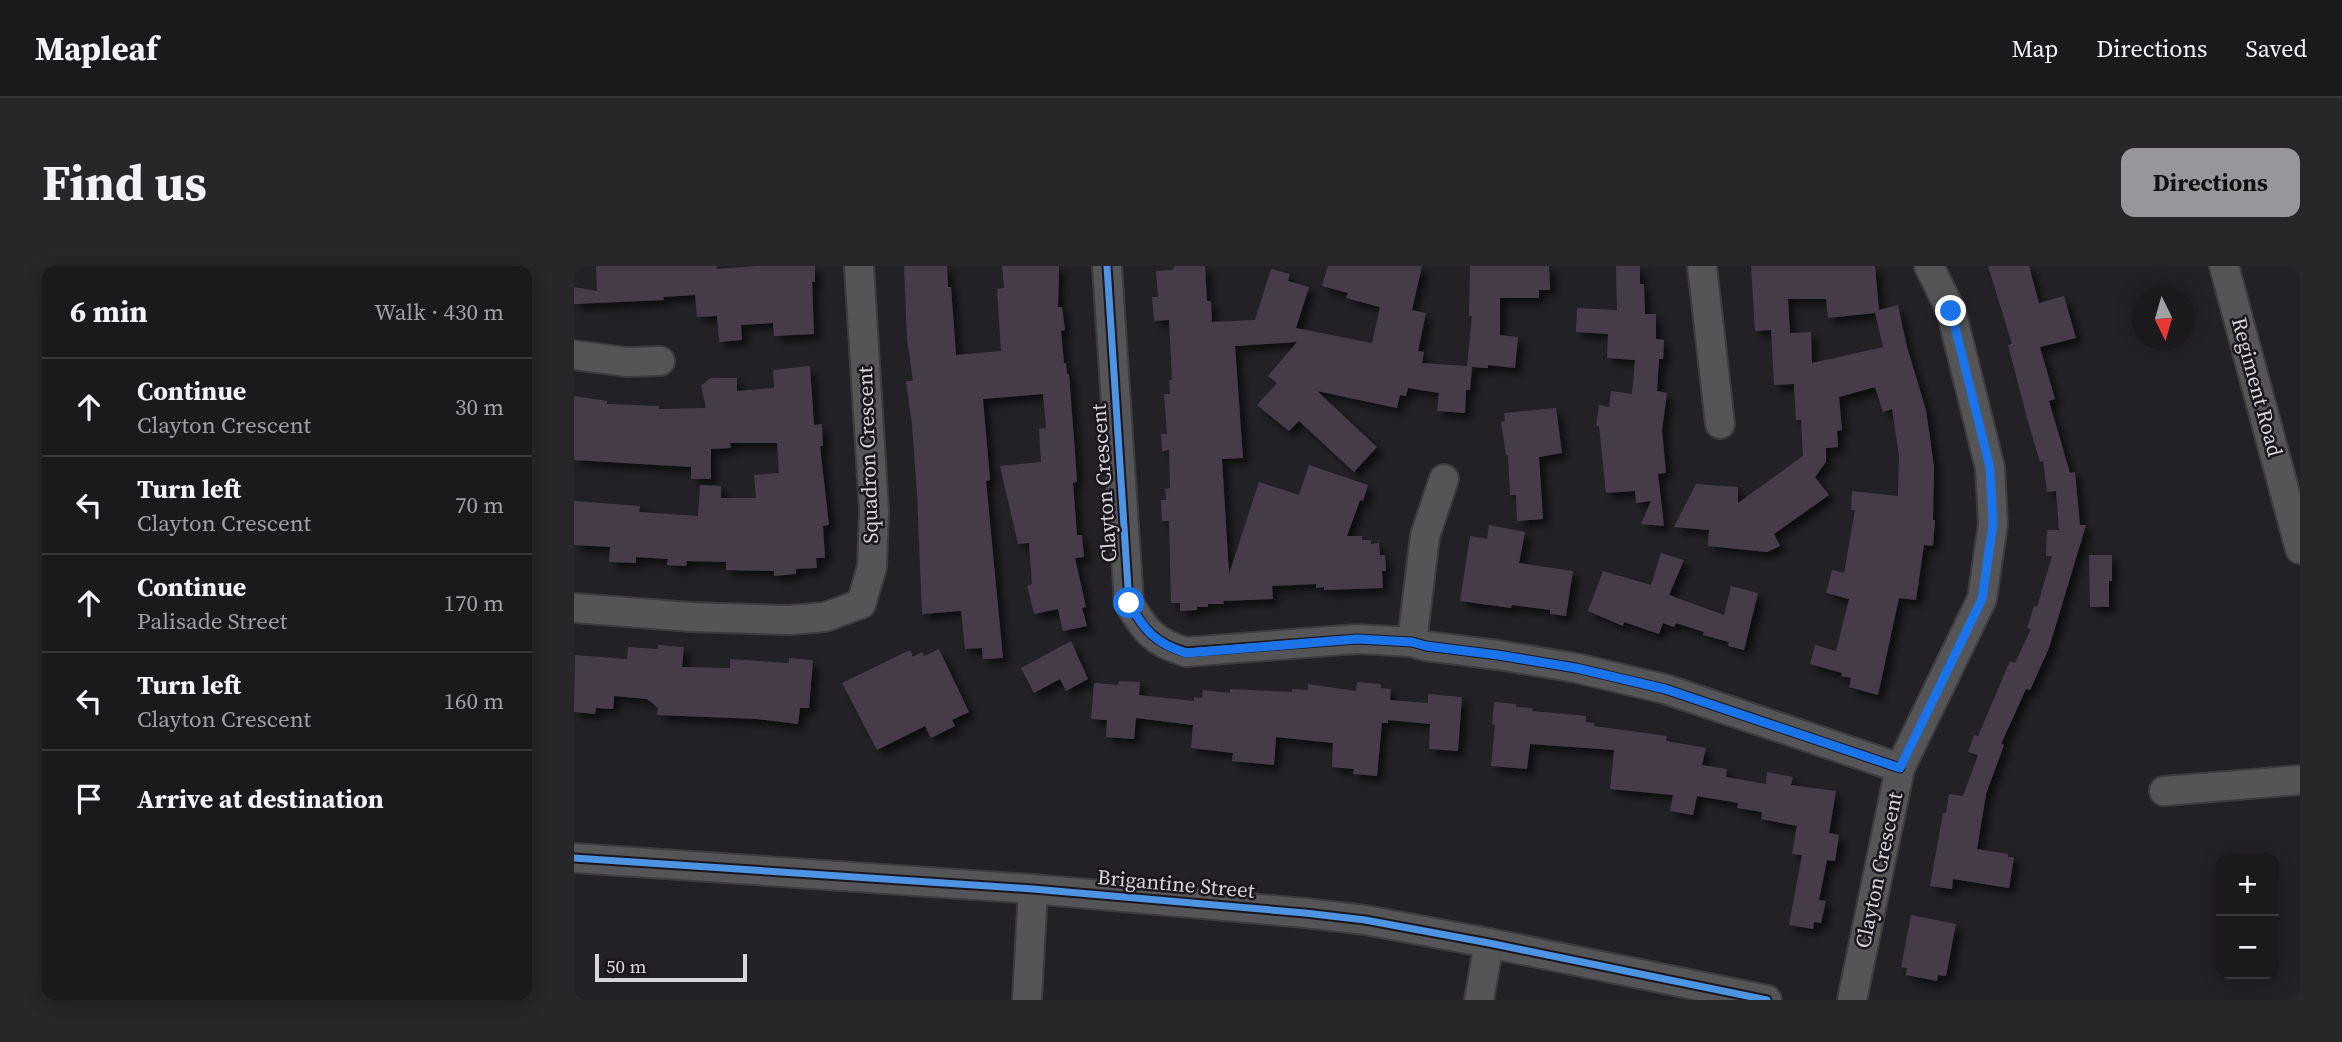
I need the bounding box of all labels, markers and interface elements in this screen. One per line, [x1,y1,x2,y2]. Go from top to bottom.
text: Mapleaf [35,26,158,71]
text: Map [2011,32,2058,65]
text: Directions [2096,32,2207,65]
text: Saved [2245,32,2307,65]
button: Directions [2121,148,2300,217]
text: Find us [42,149,207,216]
north arrow [2132,287,2195,350]
text: 6 min [70,291,148,332]
route end [1935,295,1966,326]
text: Walk · 430 m [374,296,504,328]
street label: Regiment Road [2225,314,2290,460]
street label: Squadron Crescent [850,366,885,544]
text: Continue [137,373,246,409]
icon: ahead [70,388,108,426]
text: 30 m [455,391,504,423]
street label: Clayton Crescent [1083,403,1124,563]
text: Clayton Crescent [137,409,311,441]
text: Turn left [137,471,241,507]
icon: left [70,486,108,524]
text: 70 m [455,489,504,521]
text: Clayton Crescent [137,507,311,539]
text: Continue [137,569,246,605]
icon: ahead [70,584,108,622]
text: 170 m [443,587,504,619]
route start [1113,587,1144,618]
text: Palisade Street [137,605,287,637]
text: Turn left [137,667,241,703]
icon: left [70,682,108,720]
text: 160 m [443,685,504,717]
text: Clayton Crescent [137,703,311,735]
icon: arrive [70,780,108,818]
text: Arrive at destination [137,781,384,817]
street label: Clayton Crescent [1848,789,1909,951]
map controls [2216,853,2279,979]
button: + [2216,853,2279,916]
street label: Brigantine Street [1096,862,1256,905]
button: − [2216,916,2279,979]
scale bar [595,951,747,983]
text: 50 m [606,953,647,979]

